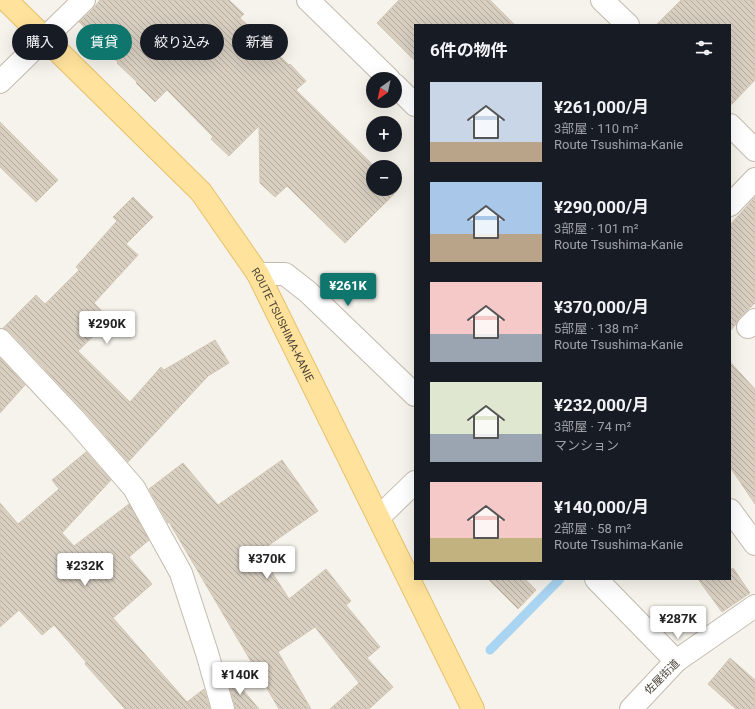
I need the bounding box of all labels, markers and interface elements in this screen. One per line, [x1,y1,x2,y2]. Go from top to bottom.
chip: 購入 [12,24,68,60]
chip: 賃貸 [76,24,132,60]
chip: 絞り込み [140,24,224,60]
chip: 新着 [232,24,288,60]
icon: filters [693,37,715,59]
text: 6件の物件 [430,40,508,60]
north arrow [366,72,402,108]
map controls [366,72,402,196]
text: ¥261,000/月 [554,97,649,117]
icon: home [462,98,510,146]
button: + [366,116,402,152]
text: 3部屋 · 110 m² [554,121,638,136]
text: Route Tsushima-Kanie [554,137,683,152]
button: − [366,160,402,196]
text: ¥290,000/月 [554,197,649,217]
icon: home [462,198,510,246]
text: 3部屋 · 101 m² [554,221,638,236]
text: Route Tsushima-Kanie [554,237,683,252]
street label: ROUTE TSUSHIMA-KANIE [249,265,317,384]
pin: ¥261K [320,273,376,307]
text: ¥261K [329,278,367,293]
text: ¥370,000/月 [554,297,649,317]
icon: home [462,298,510,346]
pin: ¥290K [79,311,135,345]
text: ¥290K [88,316,126,331]
text: 5部屋 · 138 m² [554,321,638,336]
text: Route Tsushima-Kanie [554,337,683,352]
text: ¥232,000/月 [554,395,649,415]
icon: home [462,398,510,446]
text: 3部屋 · 74 m² [554,419,631,434]
text: マンション [554,438,619,453]
text: ¥140,000/月 [554,497,649,517]
icon: home [462,498,510,546]
text: 2部屋 · 58 m² [554,521,631,536]
text: Route Tsushima-Kanie [554,537,683,552]
pin: ¥370K [239,546,295,580]
text: ¥370K [248,551,286,566]
pin: ¥232K [57,553,113,587]
text: ¥232K [66,558,104,573]
pin: ¥287K [650,606,706,640]
text: ¥287K [659,611,697,626]
street label: 佐屋街道 [642,657,682,697]
pin: ¥140K [212,662,268,696]
text: ¥140K [221,667,259,682]

